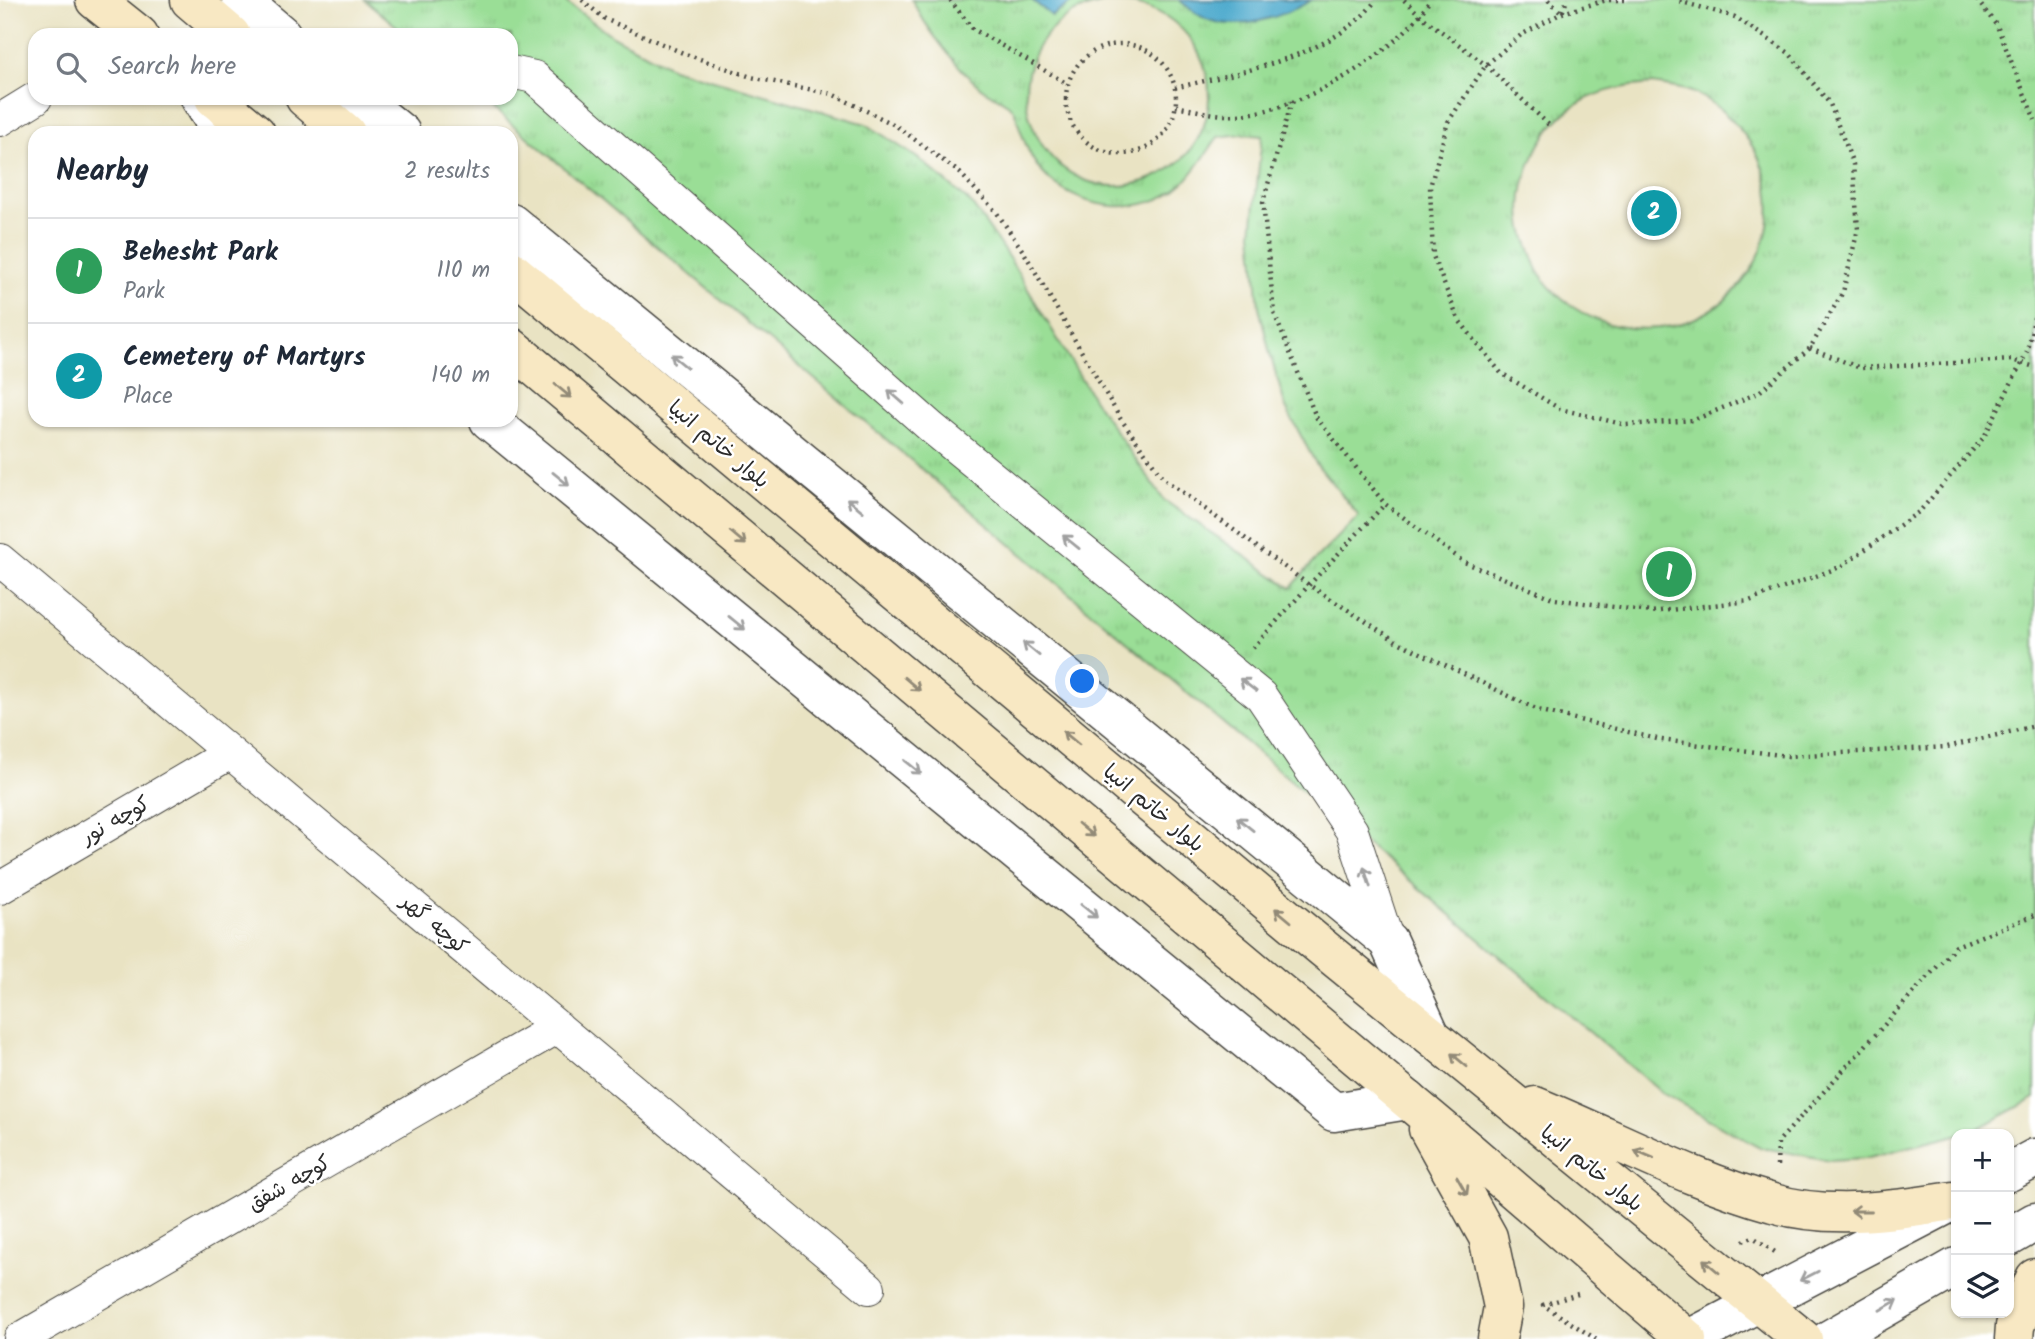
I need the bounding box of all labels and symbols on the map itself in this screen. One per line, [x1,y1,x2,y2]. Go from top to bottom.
pin: 2 [1631,187,1677,239]
one-way arrow [670,353,688,368]
one-way arrow [554,383,572,399]
one-way arrow [887,389,905,405]
street label: بلوار خاتم انبیا [660,393,776,498]
one-way arrow [551,471,569,487]
one-way arrow [846,497,864,513]
one-way arrow [728,530,746,545]
one-way arrow [1063,534,1081,550]
pin: 1 [1646,548,1692,600]
one-way arrow [727,615,745,631]
one-way arrow [1022,641,1040,657]
your location [1065,664,1099,698]
one-way arrow [902,676,920,692]
one-way arrow [1239,678,1258,693]
one-way arrow [1063,730,1081,746]
street label: بلوار خاتم انبیا [1095,757,1211,862]
one-way arrow [903,759,921,775]
street label: کوچه نور [74,788,157,855]
one-way arrow [1236,816,1254,832]
one-way arrow [1077,822,1095,838]
one-way arrow [1359,866,1372,888]
street label: کوچه گهر [391,886,475,964]
one-way arrow [1079,904,1097,919]
one-way arrow [1275,907,1293,923]
one-way arrow [1450,1052,1468,1068]
street label: بلوار خاتم انبیا [1532,1117,1650,1221]
one-way arrow [1633,1146,1655,1159]
street label: کوچه شفق [242,1147,337,1221]
one-way arrow [1455,1176,1469,1196]
one-way arrow [1850,1204,1873,1218]
one-way arrow [1703,1258,1721,1273]
one-way arrow [1799,1270,1820,1284]
one-way arrow [1879,1298,1899,1312]

